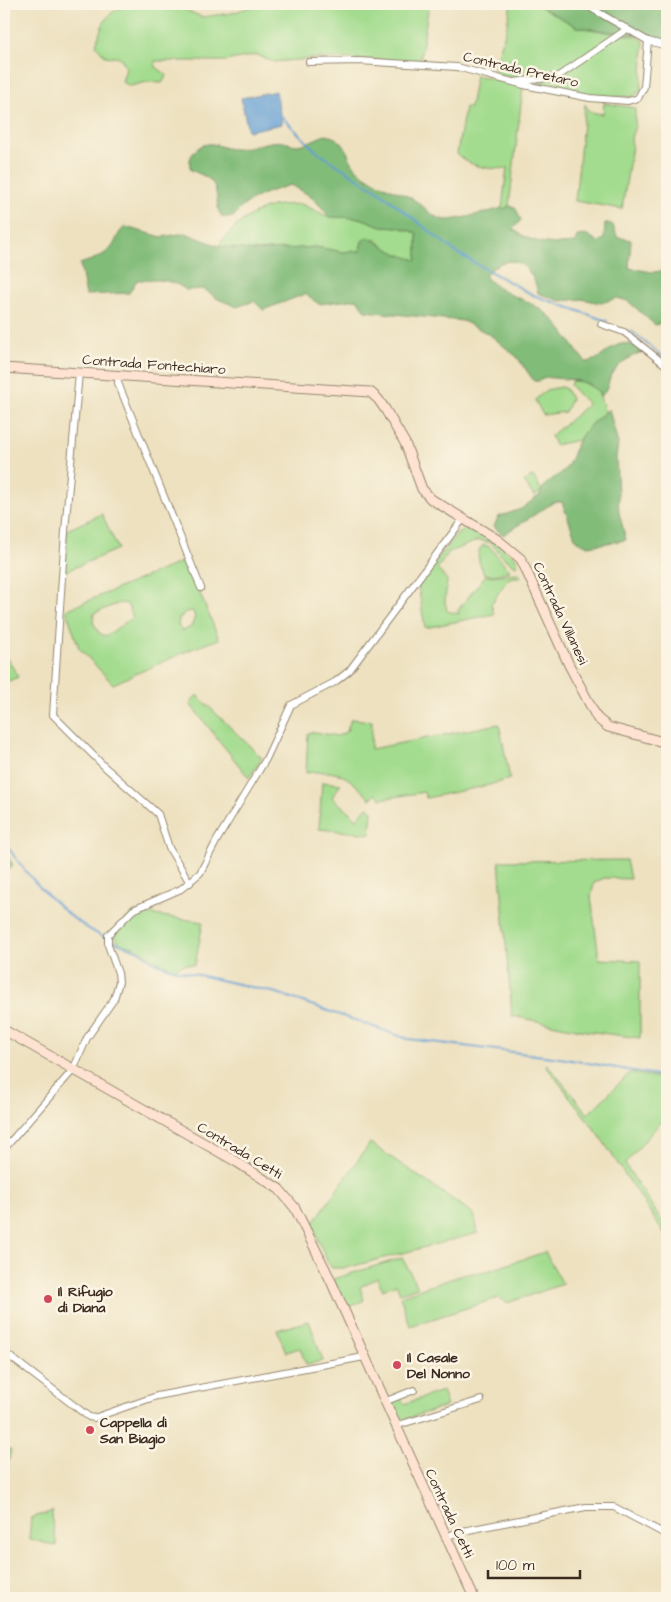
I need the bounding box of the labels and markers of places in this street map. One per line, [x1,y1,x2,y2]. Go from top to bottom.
place label: Il Rifugio di Diana [57,1282,113,1318]
marker: Il Rifugio di Diana [42,1293,54,1305]
place label: Il Casale Del Nonno [407,1348,470,1384]
marker: Il Casale Del Nonno [391,1359,403,1371]
place label: Cappella di San Biagio [99,1413,168,1450]
marker: Cappella di San Biagio [84,1424,96,1436]

